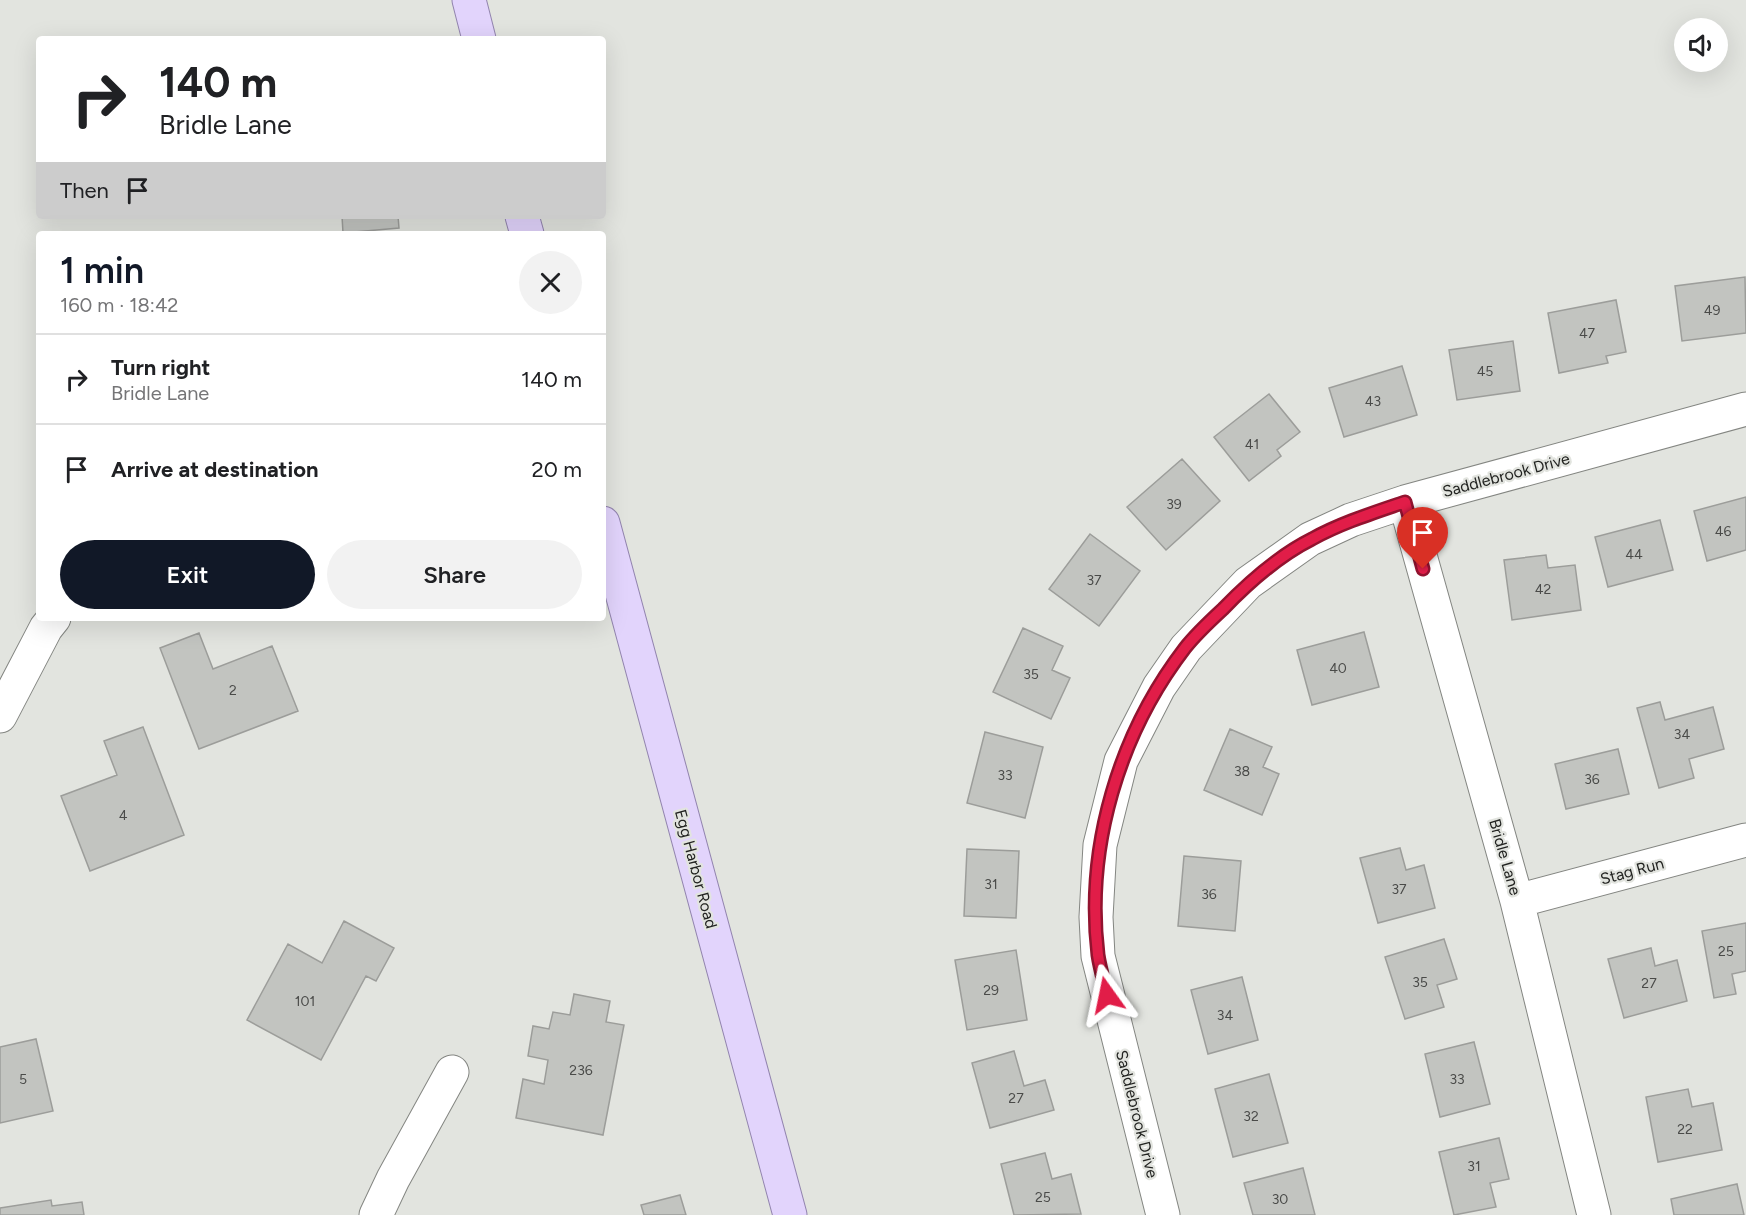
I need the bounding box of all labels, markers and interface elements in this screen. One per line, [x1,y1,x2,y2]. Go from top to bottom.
map controls [1674,18,1728,72]
button: sound [1674,18,1728,72]
text: 140 m [159,57,277,108]
icon: right [60,60,138,138]
text: Bridle Lane [159,108,292,141]
icon: arrive [121,174,154,207]
text: Then [60,177,109,204]
text: 1 min [60,249,144,292]
button: close [519,251,582,314]
text: 160 m · 18:42 [60,293,179,317]
house number: 49 [1704,302,1720,319]
house number: 47 [1579,325,1596,342]
text: Turn right [111,354,210,381]
icon: right [60,363,93,396]
house number: 45 [1477,363,1493,380]
text: 140 m [521,366,582,393]
text: Bridle Lane [111,381,209,405]
house number: 43 [1365,393,1381,410]
house number: 41 [1245,436,1259,453]
street label: Saddlebrook Drive [1440,449,1572,501]
icon: arrive [60,453,93,486]
text: Arrive at destination [111,456,319,483]
text: 20 m [531,456,582,483]
house number: 39 [1166,496,1182,513]
pin [1397,507,1448,569]
icon: arrive [1406,516,1439,549]
house number: 46 [1715,523,1731,540]
button: Exit [60,540,315,609]
button: Share [327,540,582,609]
house number: 44 [1625,546,1643,563]
house number: 37 [1086,572,1102,589]
house number: 42 [1535,581,1551,598]
house number: 40 [1329,660,1347,677]
house number: 35 [1023,666,1039,683]
house number: 2 [229,682,237,699]
house number: 34 [1674,726,1690,743]
house number: 38 [1234,763,1250,780]
house number: 33 [997,767,1013,784]
house number: 36 [1584,771,1600,788]
house number: 4 [119,807,128,824]
street label: Egg Harbor Road [671,807,721,931]
street label: Bridle Lane [1485,817,1525,898]
street label: Stag Run [1598,853,1666,889]
house number: 31 [984,876,998,893]
house number: 37 [1391,881,1407,898]
house number: 36 [1201,886,1217,903]
house number: 25 [1718,943,1734,960]
position arrow [1075,963,1139,1027]
house number: 35 [1412,974,1428,991]
house number: 27 [1641,975,1657,992]
house number: 29 [983,982,999,999]
house number: 101 [295,993,315,1010]
house number: 34 [1217,1007,1233,1024]
street label: Saddlebrook Drive [1112,1048,1162,1180]
house number: 236 [569,1062,593,1079]
house number: 5 [19,1071,27,1088]
house number: 33 [1449,1071,1465,1088]
house number: 27 [1008,1090,1024,1107]
house number: 32 [1243,1108,1259,1125]
house number: 22 [1677,1121,1693,1138]
house number: 31 [1467,1158,1481,1175]
house number: 25 [1035,1189,1051,1206]
house number: 30 [1272,1191,1288,1208]

